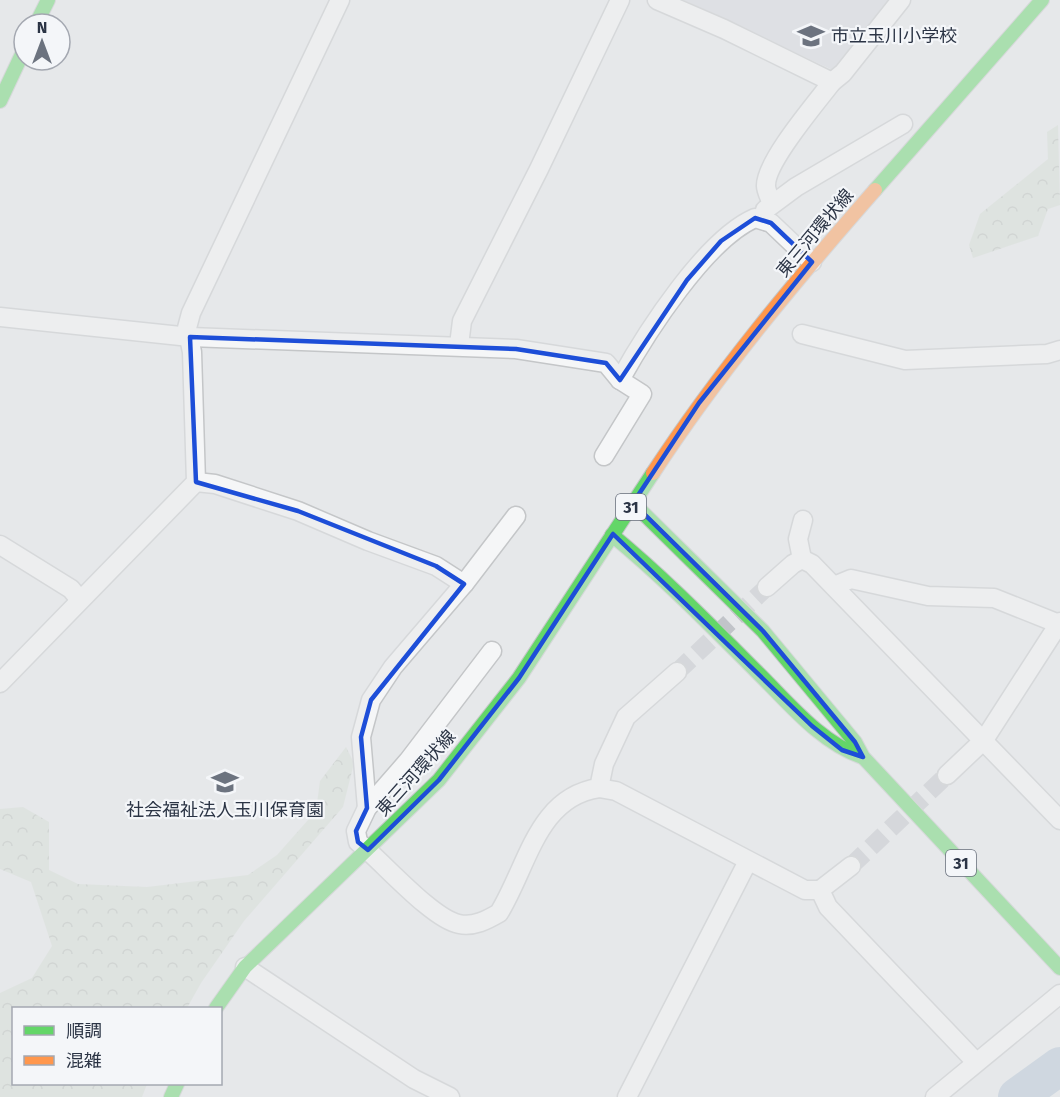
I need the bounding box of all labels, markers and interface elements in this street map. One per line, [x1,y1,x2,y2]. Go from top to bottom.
north arrow [12,12,72,72]
text: N [37,18,47,37]
school or university icon: 市立玉川小学校 [796,21,826,51]
place label: 市立玉川小学校 [831,25,957,47]
street label: 東三河環状線 [772,185,858,281]
road number: 31 [616,494,646,520]
street label: 東三河環状線 [372,726,460,820]
school or university icon: 社会福祉法人玉川保育園 [210,767,240,797]
place label: 社会福祉法人玉川保育園 [126,799,324,821]
road number: 31 [946,850,976,876]
legend [12,1007,222,1085]
text: 順調 [66,1020,102,1042]
text: 混雑 [66,1050,102,1072]

